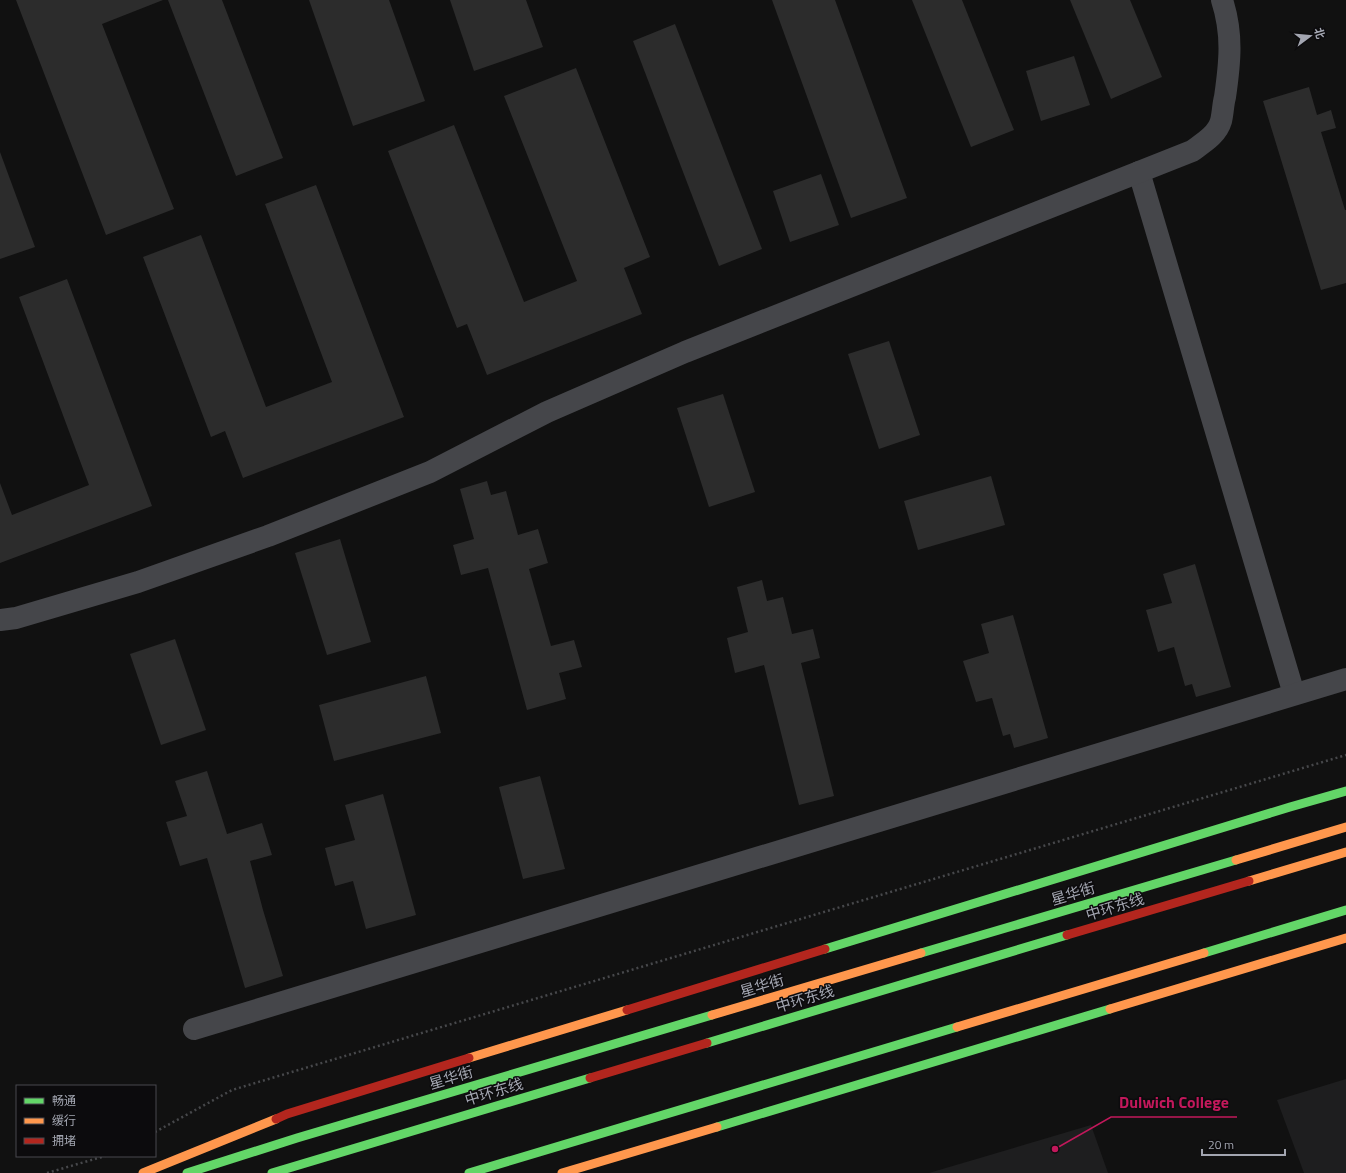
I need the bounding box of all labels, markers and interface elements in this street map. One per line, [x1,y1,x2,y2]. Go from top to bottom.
north arrow [1290,16,1330,56]
text: 北 [1310,26,1329,41]
street label: 星华街 [1048,876,1098,911]
street label: 中环东线 [1083,887,1147,926]
street label: 星华街 [737,968,787,1003]
street label: 中环东线 [773,979,837,1018]
street label: 星华街 [426,1060,476,1095]
street label: 中环东线 [462,1072,526,1111]
legend [16,1085,156,1157]
callout: Dulwich College [1111,1089,1237,1117]
text: Dulwich College [1119,1090,1229,1114]
text: 畅通 [52,1091,76,1110]
text: 缓行 [52,1111,76,1130]
text: 拥堵 [52,1131,76,1150]
scale bar [1202,1131,1285,1157]
text: 20 m [1208,1135,1234,1154]

